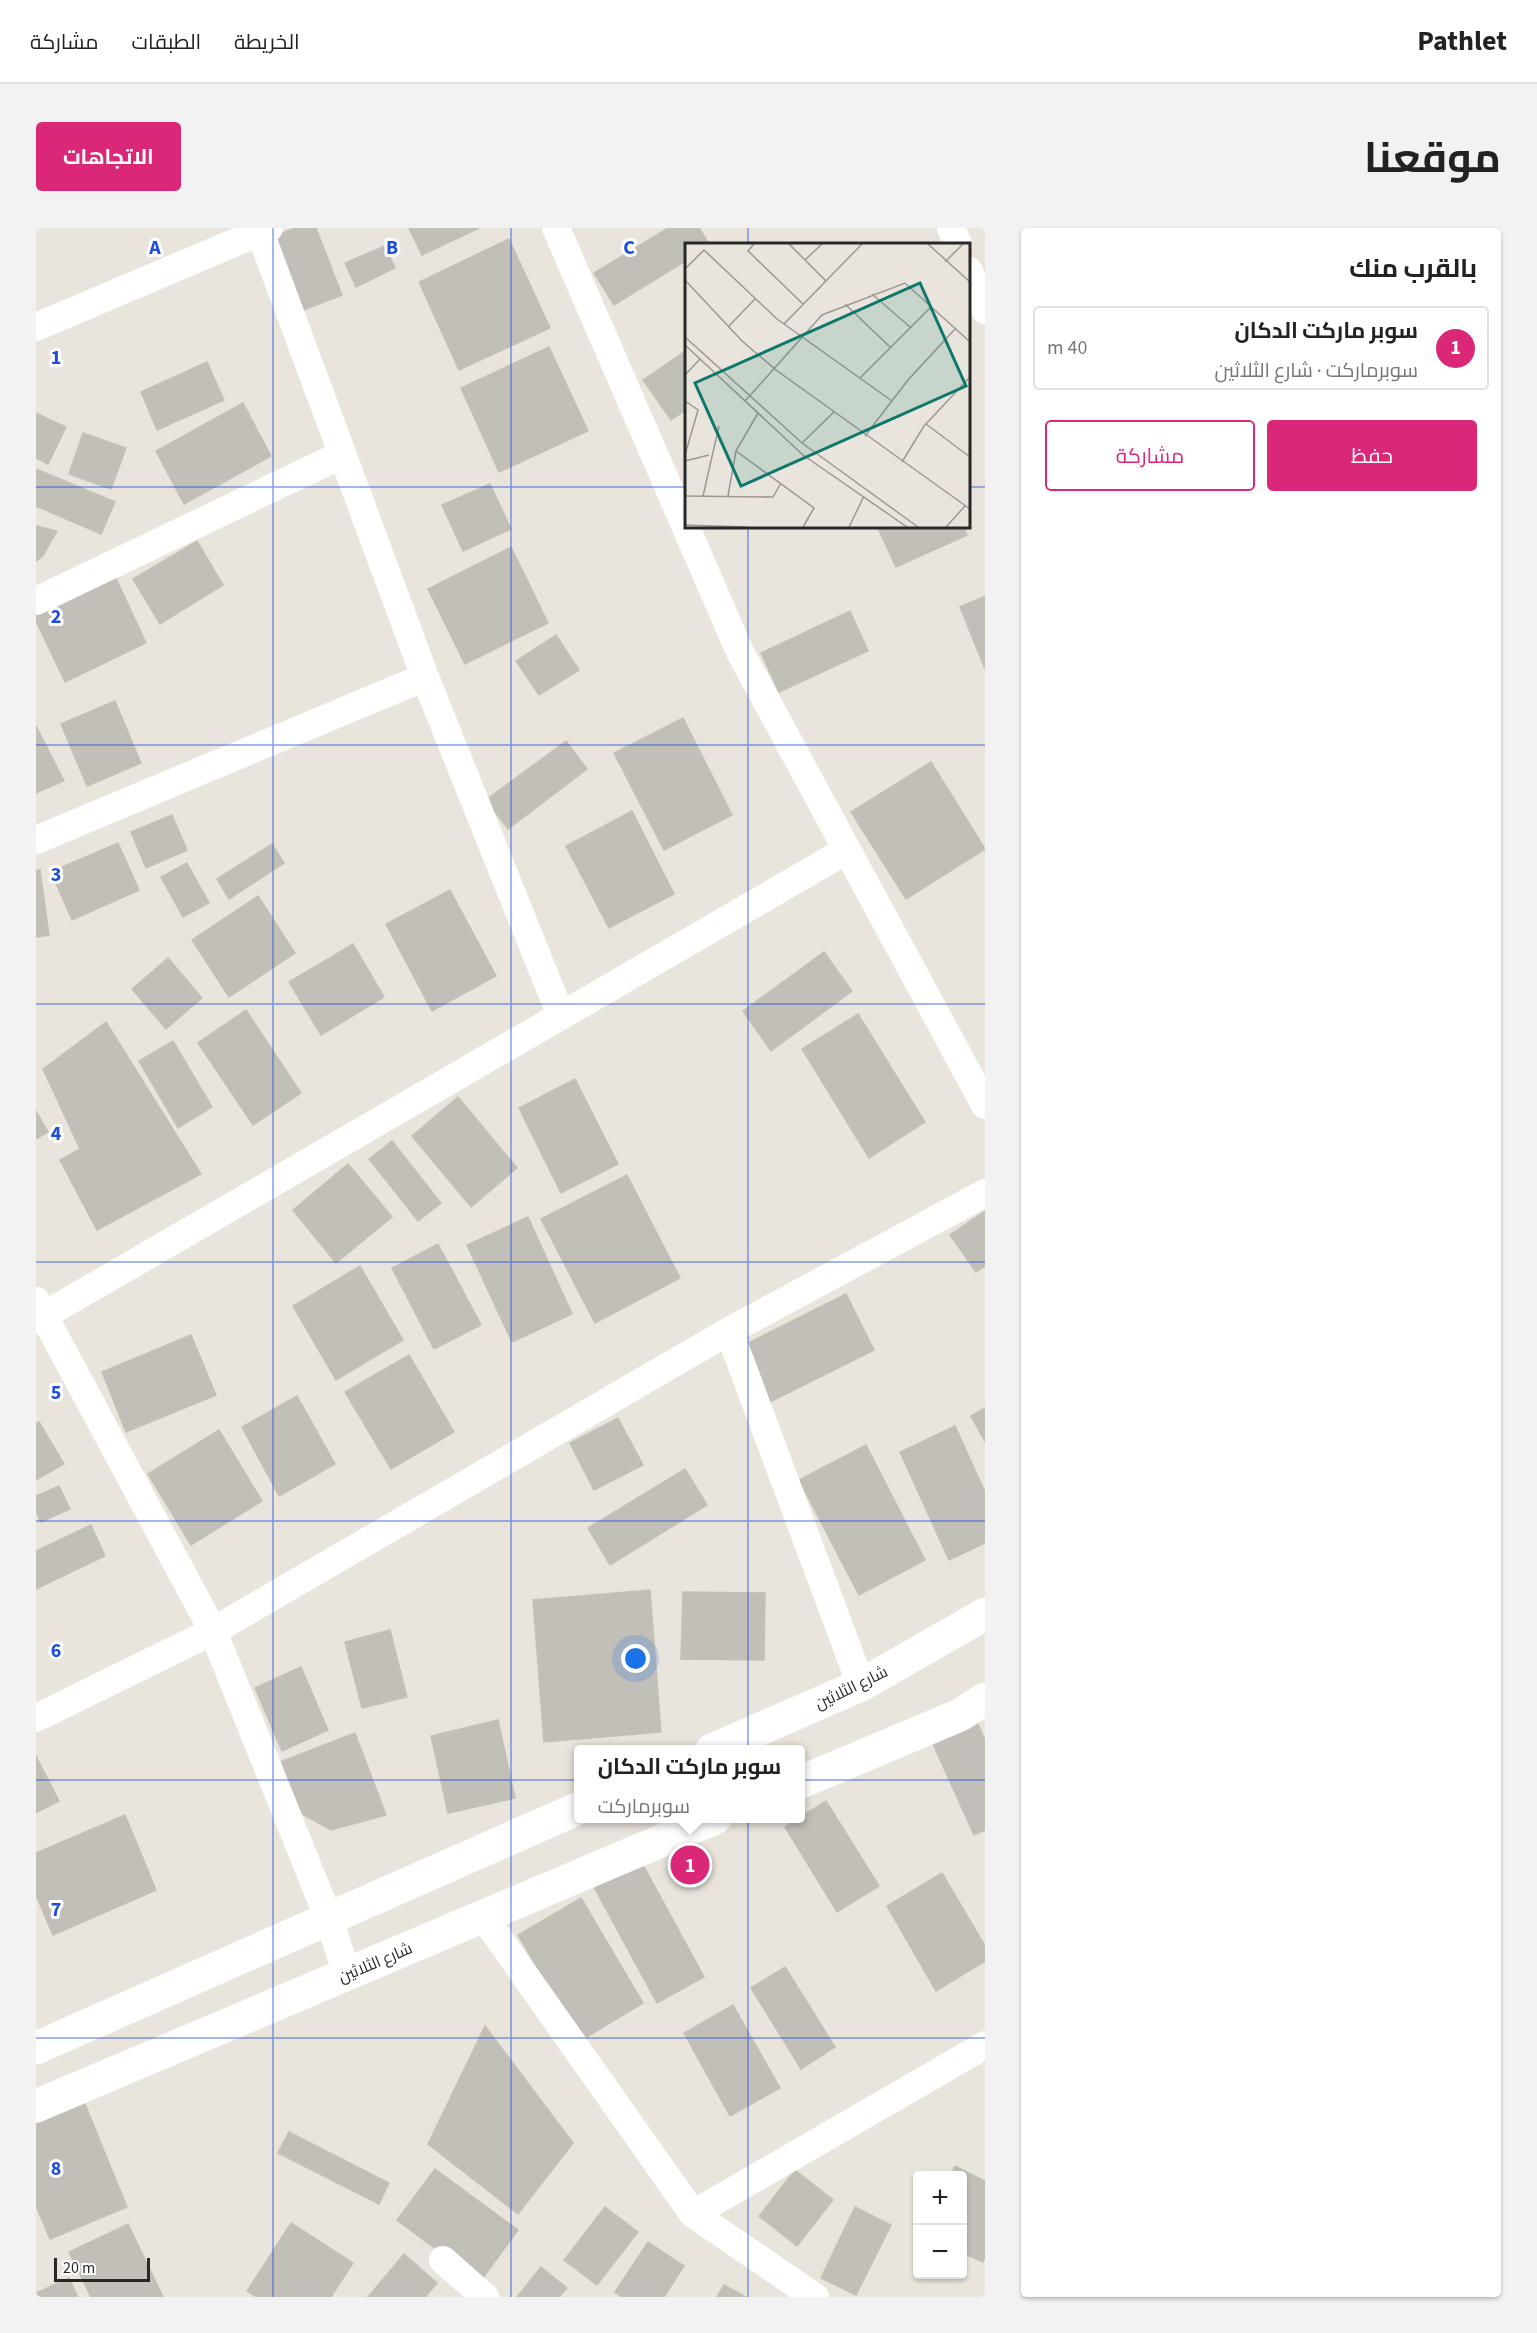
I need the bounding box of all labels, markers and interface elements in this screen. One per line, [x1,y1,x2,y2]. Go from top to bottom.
text: Pathlet [1417,21,1507,61]
text: مشاركة [30,27,99,57]
text: الطبقات [132,27,201,57]
text: الخريطة [234,27,300,57]
button: الاتجاهات [36,122,181,191]
text: موقعنا [1364,129,1501,189]
text: A [148,234,161,262]
text: B [386,234,398,262]
text: C [623,234,635,262]
inset map [685,243,970,528]
text: بالقرب منك [1349,250,1477,287]
text: سوبر ماركت الدكان [1234,315,1418,347]
text: 40 m [1047,334,1087,362]
text: 1 [1450,334,1461,362]
text: 1 [51,344,61,372]
text: سوبرماركت · شارع الثلاثين [1215,357,1418,385]
button: مشاركة [1045,420,1255,491]
button: حفظ [1267,420,1477,491]
text: 2 [51,603,61,631]
text: 3 [51,861,61,889]
text: 4 [51,1120,62,1148]
text: 5 [51,1379,61,1407]
text: 6 [51,1637,61,1665]
your location [621,1644,650,1673]
street label: شارع الثلاثين [811,1661,892,1715]
popup [574,1745,805,1823]
text: سوبر ماركت الدكان [598,1751,781,1783]
text: سوبرماركت [598,1793,690,1821]
pin: 1 [670,1842,710,1888]
text: 7 [51,1896,61,1924]
street label: شارع الثلاثين [335,1937,416,1988]
text: 8 [51,2155,61,2183]
map controls [913,2171,967,2279]
button: + [913,2171,967,2225]
button: − [913,2225,967,2279]
scale bar [54,2255,150,2282]
text: 20 m [63,2257,95,2279]

